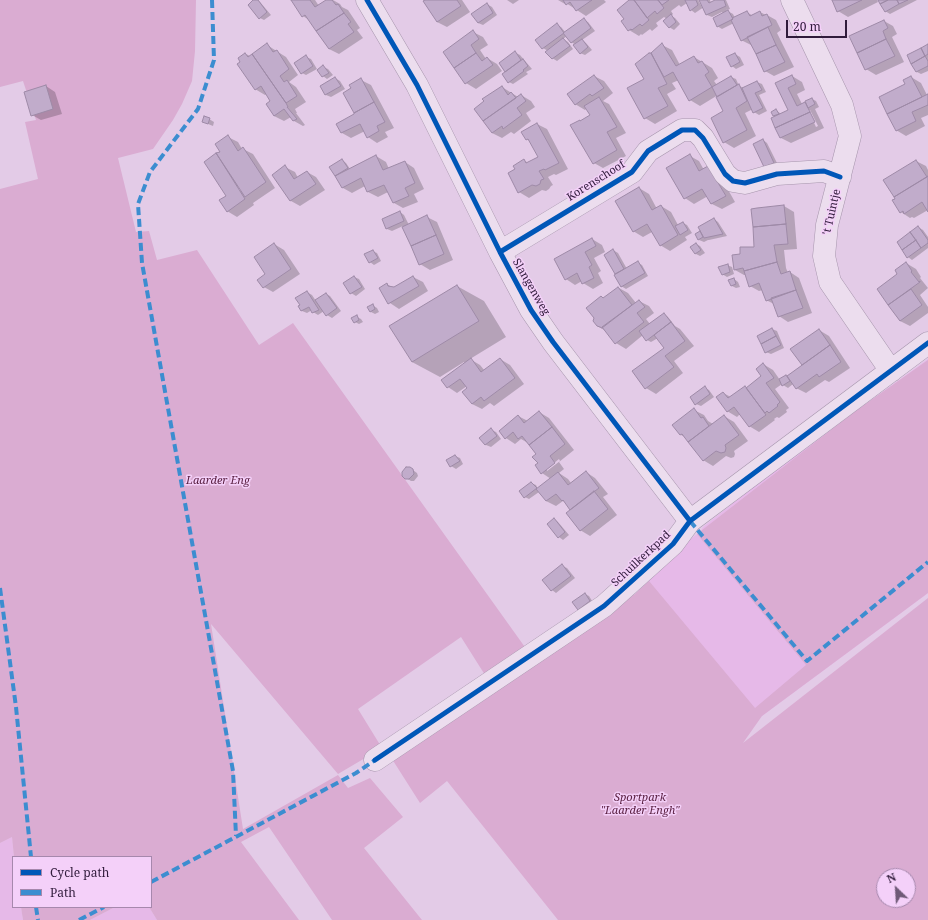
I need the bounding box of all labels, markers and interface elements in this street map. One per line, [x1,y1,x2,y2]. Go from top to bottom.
scale bar [788,12,849,38]
text: 20 m [793,18,821,35]
street label: Korenschoof [564,158,628,204]
street label: 't Tuintje [820,188,844,236]
street label: Slangenweg [510,256,552,318]
park label: Laarder Eng [186,474,250,488]
street label: Schuilkerkpad [609,528,673,590]
park label: Sportpark "Laarder Engh" [600,791,680,817]
legend [12,856,152,908]
text: Cycle path [50,864,109,881]
north arrow [876,868,916,908]
text: N [884,869,898,886]
text: Path [50,884,76,901]

